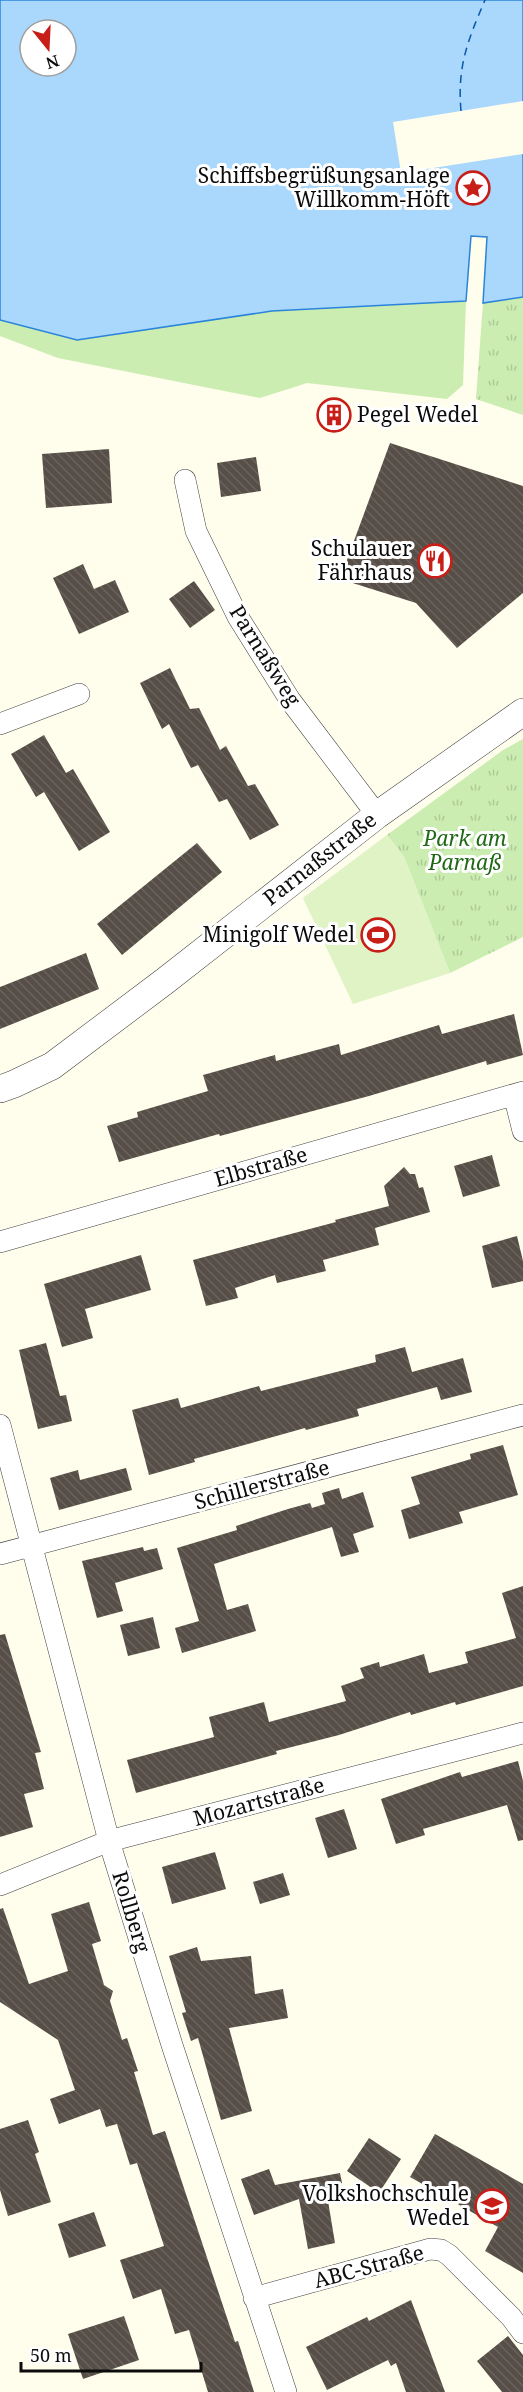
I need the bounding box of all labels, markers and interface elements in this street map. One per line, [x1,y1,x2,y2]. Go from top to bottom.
north arrow [18,18,78,78]
text: N [43,50,62,75]
place label: Schiffsbegrüßungsanlage Willkomm-Höft [198,161,450,213]
place icon: Schiffsbegrüßungsanlage Willkomm-Höft [455,170,491,206]
building icon: Pegel Wedel [316,397,352,433]
place label: Pegel Wedel [357,400,479,428]
place label: Schulauer Fährhaus [311,534,412,586]
restaurant icon: Schulauer Fährhaus [417,543,453,579]
street label: Parnaßweg [224,600,308,712]
street label: Parnaßstraße [257,805,382,911]
park label: Park am Parnaß [422,824,507,876]
sports icon: Minigolf Wedel [360,917,396,953]
place label: Minigolf Wedel [203,920,355,948]
street label: Elbstraße [211,1139,310,1193]
street label: Schillerstraße [191,1453,332,1516]
street label: Mozartstraße [190,1770,327,1832]
street label: Rollberg [106,1867,158,1957]
place label: Volkshochschule Wedel [302,2179,469,2231]
school or university icon: Volkshochschule Wedel [474,2188,510,2224]
street label: ABC-Straße [311,2238,427,2294]
scale bar [21,2335,201,2373]
text: 50 m [30,2343,72,2367]

